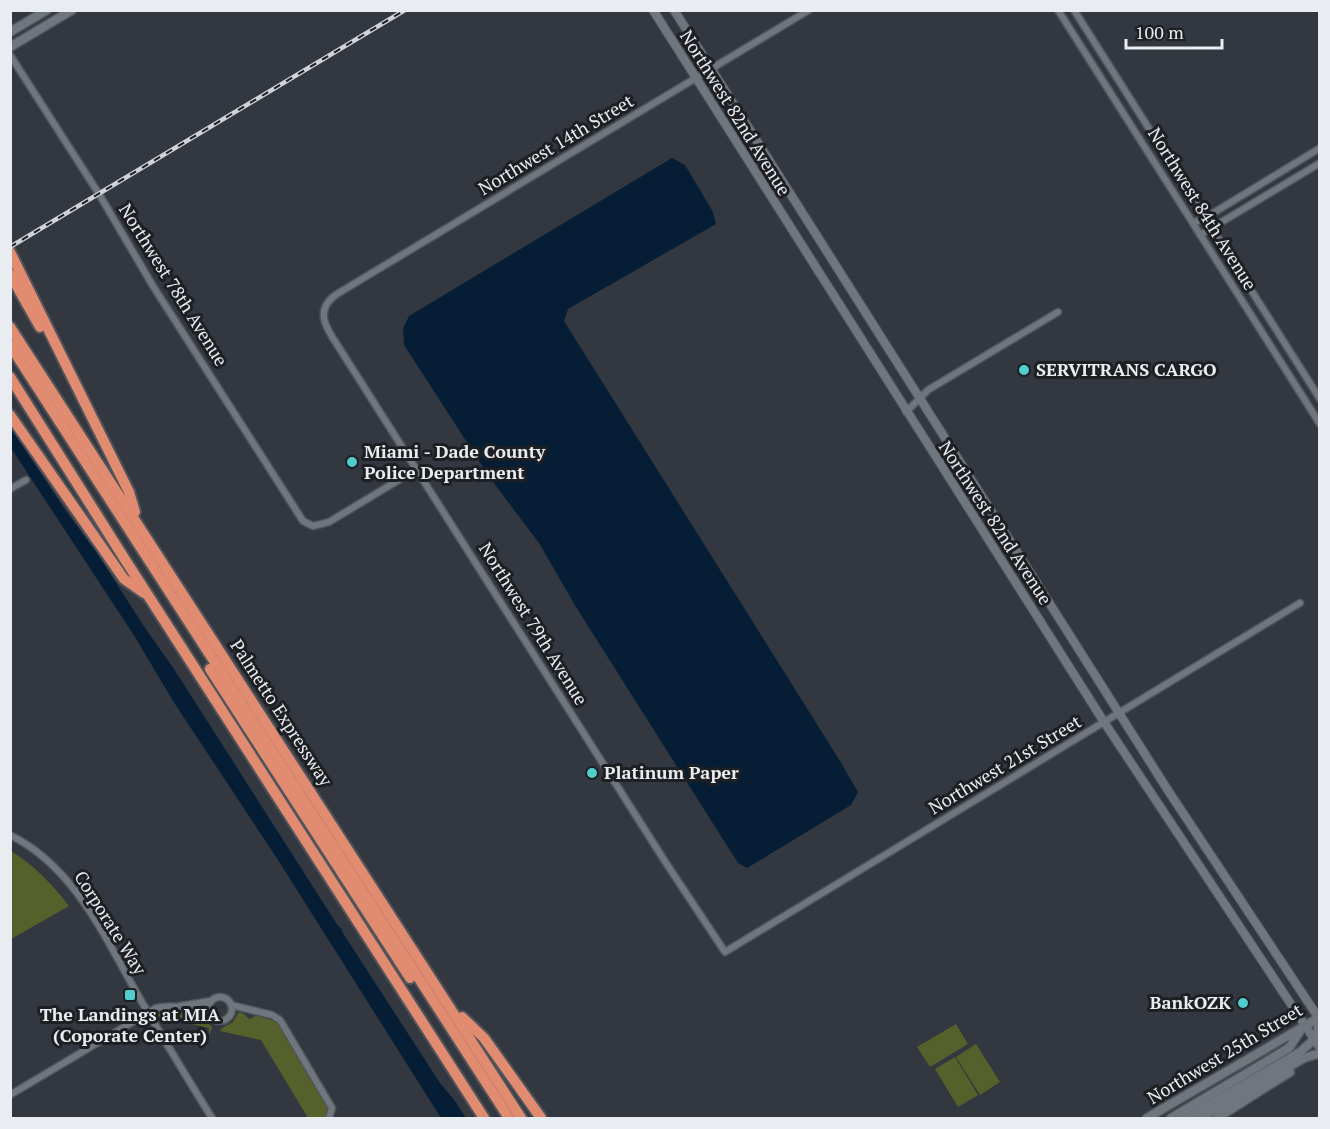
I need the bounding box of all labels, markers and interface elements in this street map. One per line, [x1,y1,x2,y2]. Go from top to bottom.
scale bar [1126,12,1222,50]
text: 100 m [1135,20,1184,44]
street label: Northwest 82nd Avenue [675,25,797,200]
street label: Northwest 14th Street [473,88,638,200]
street label: Northwest 84th Avenue [1143,123,1263,294]
street label: Northwest 78th Avenue [114,199,234,370]
place label: SERVITRANS CARGO [1036,357,1217,381]
marker: SERVITRANS CARGO [1017,363,1031,377]
street label: Northwest 82nd Avenue [934,436,1058,609]
place label: Miami - Dade County Police Department [364,439,546,484]
marker: Miami - Dade County Police Department [345,455,359,469]
street label: Northwest 79th Avenue [474,538,594,709]
street label: Palmetto Expressway [225,634,339,791]
street label: Northwest 21st Street [924,709,1086,819]
place label: Platinum Paper [604,760,739,784]
marker: Platinum Paper [585,766,599,780]
street label: Corporate Way [69,866,153,980]
marker: The Landings at MIA (Coporate Center) [123,988,137,1002]
place label: BankOZK [1150,990,1231,1014]
marker: BankOZK [1236,996,1250,1010]
street label: Northwest 25th Street [1142,997,1307,1109]
place label: The Landings at MIA (Coporate Center) [40,1002,221,1047]

